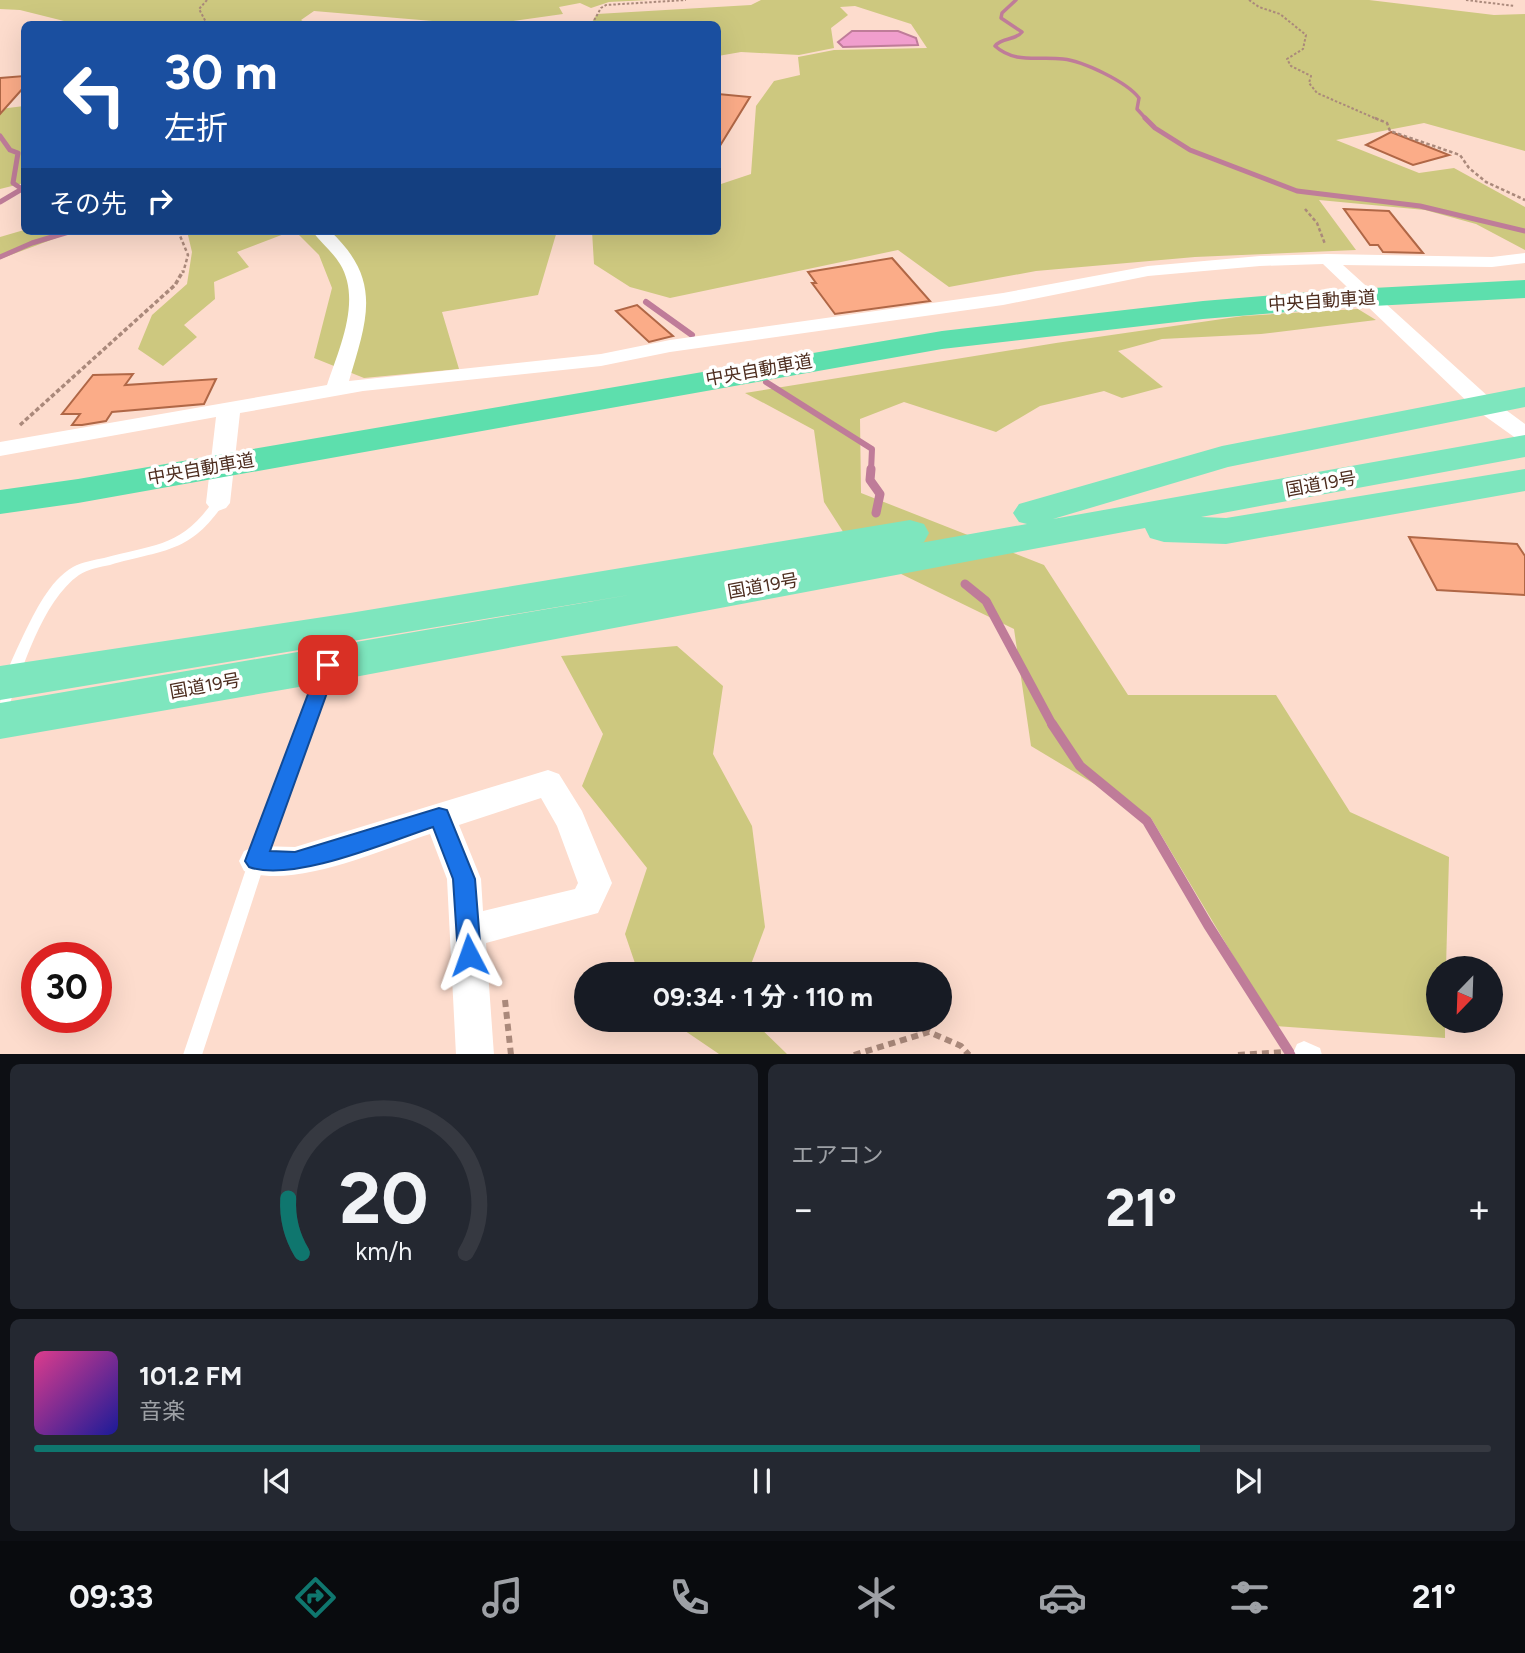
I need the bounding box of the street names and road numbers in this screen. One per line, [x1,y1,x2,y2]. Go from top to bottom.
street label: 中央自動車道 [1267,286,1377,316]
street label: 中央自動車道 [704,350,814,390]
street label: 中央自動車道 [146,449,256,489]
street label: 国道19号 [1284,467,1358,501]
street label: 国道19号 [726,569,800,603]
street label: 国道19号 [168,669,242,703]

